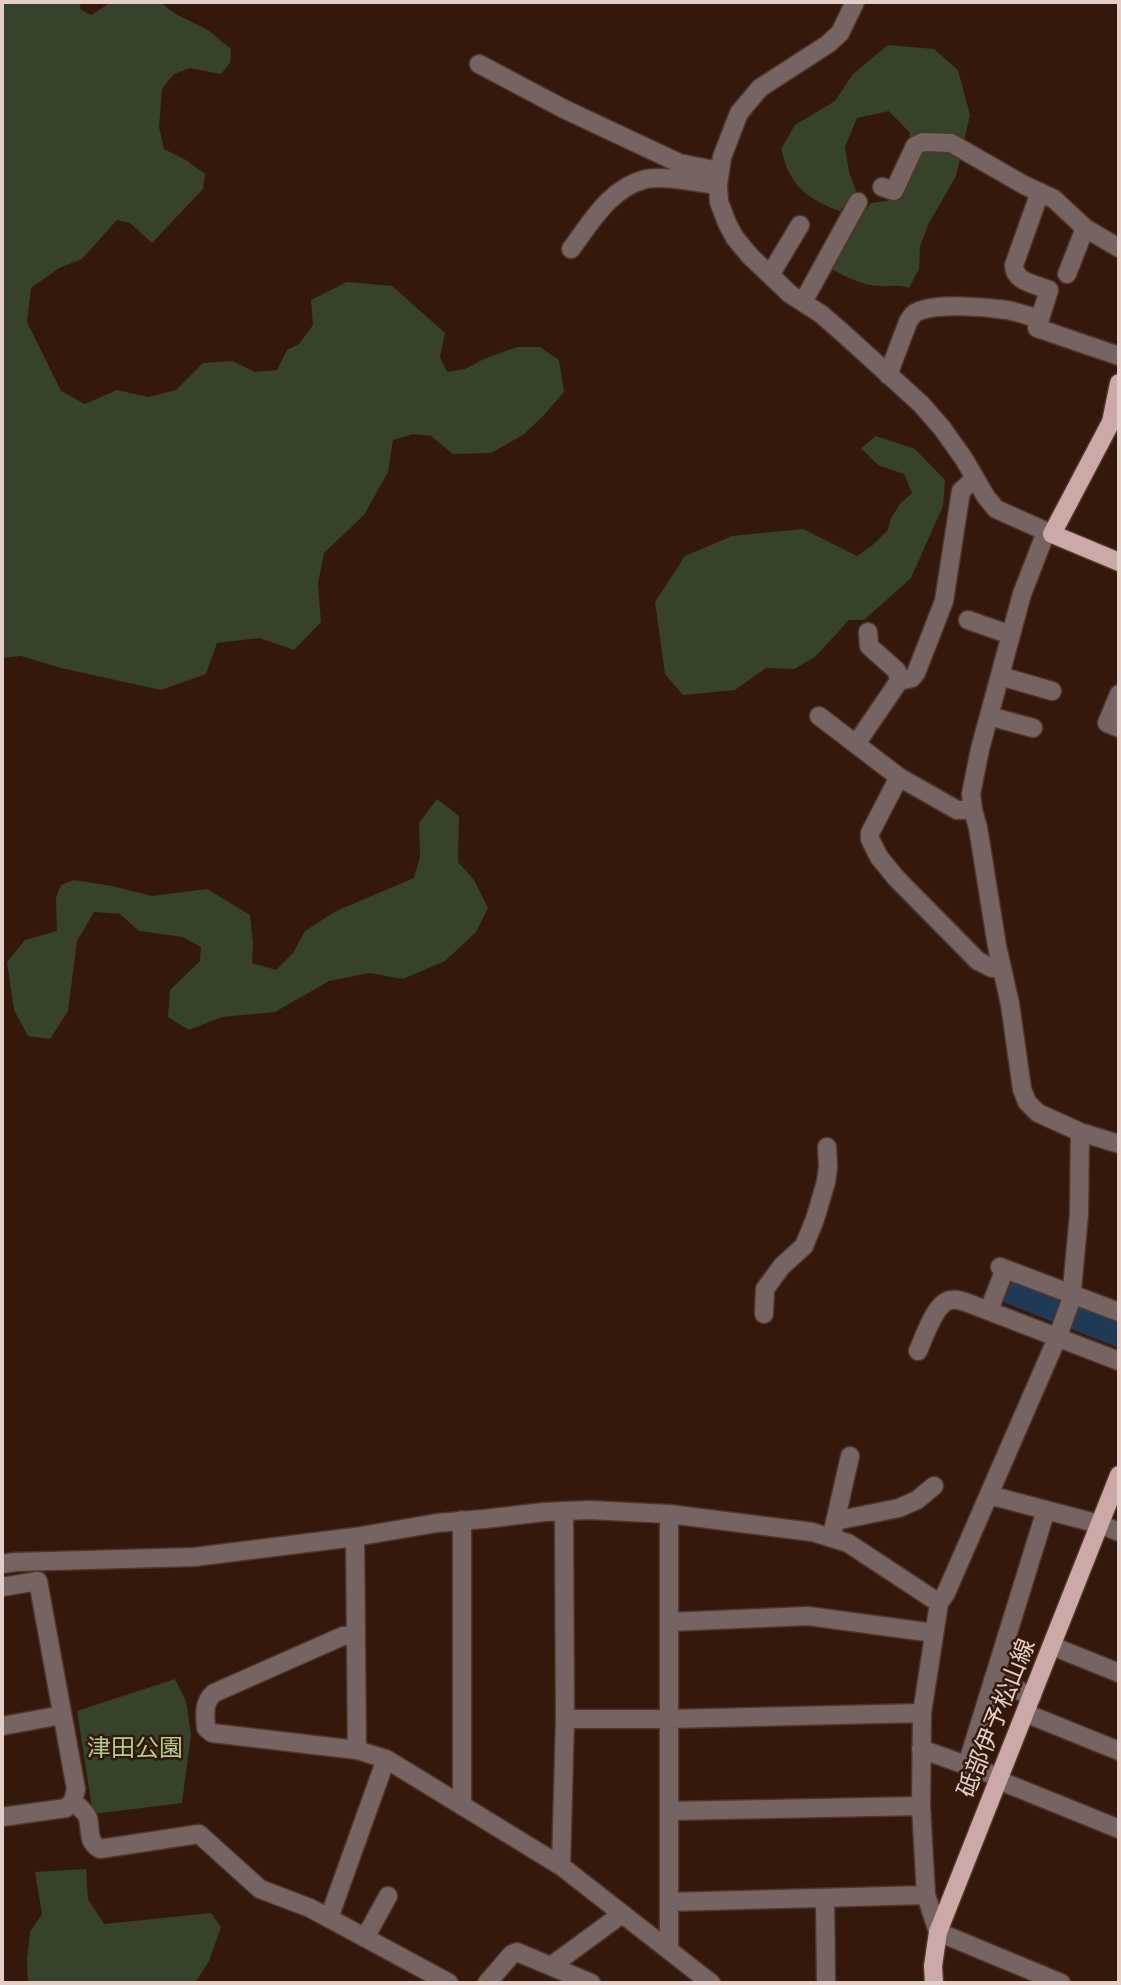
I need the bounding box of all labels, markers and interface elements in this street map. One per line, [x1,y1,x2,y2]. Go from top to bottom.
street label: 砥部伊予松山線 [951,1635,1041,1801]
park label: 津田公園 [87,1734,183,1762]

